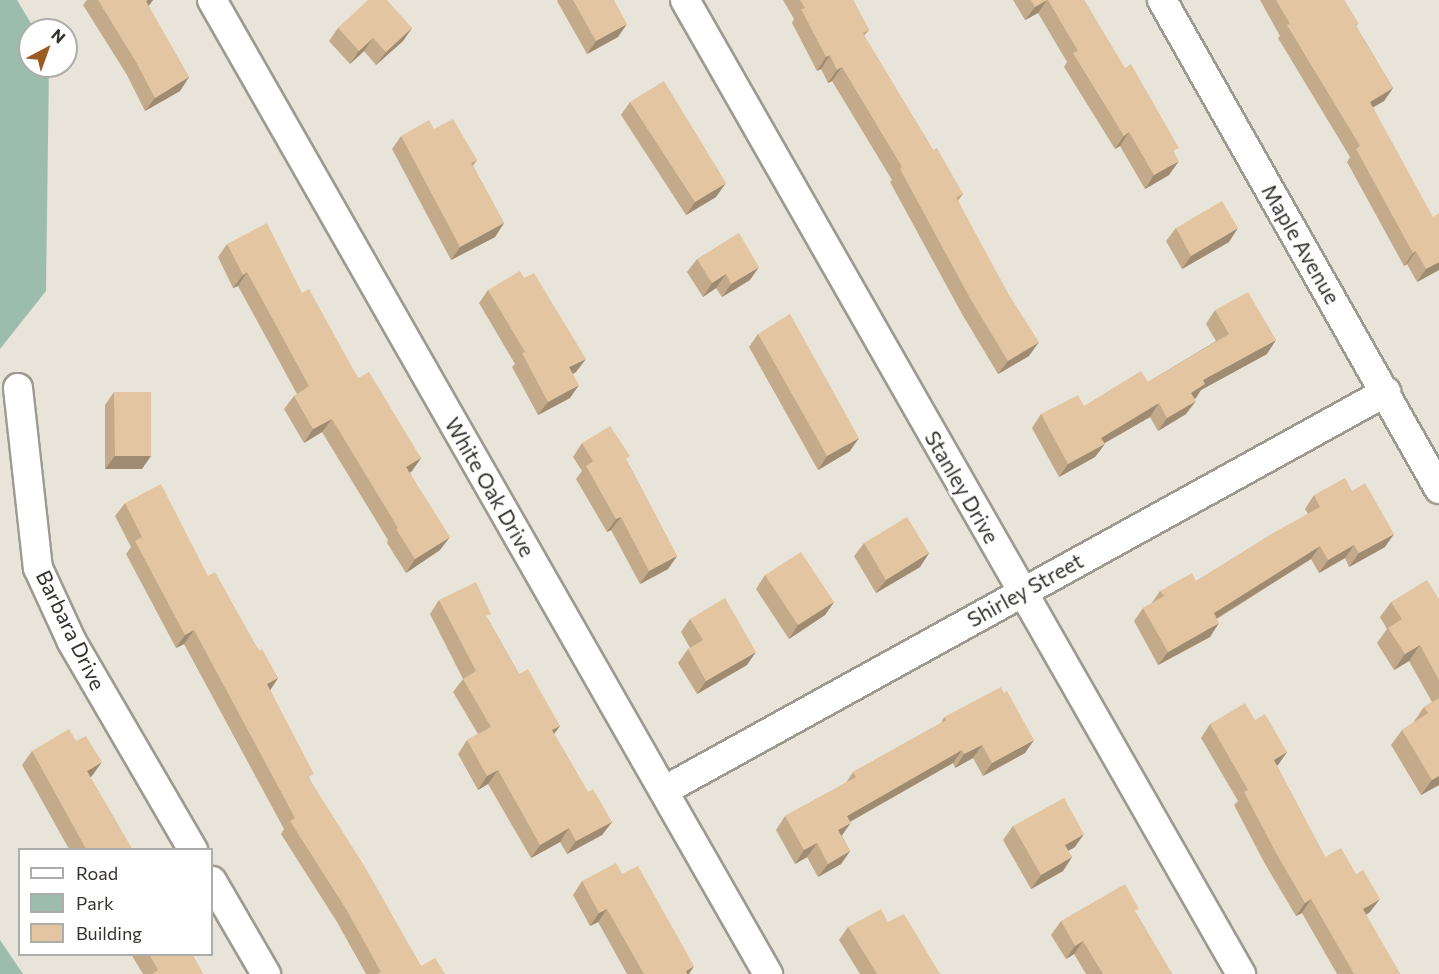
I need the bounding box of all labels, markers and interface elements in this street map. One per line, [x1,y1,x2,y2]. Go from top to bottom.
north arrow [18,18,78,78]
text: N [48,24,70,47]
street label: Maple Avenue [1257,180,1345,308]
street label: White Oak Drive [440,413,540,561]
street label: Stanley Drive [920,426,1004,548]
street label: Shirley Street [963,548,1087,632]
street label: Barbara Drive [31,566,111,694]
legend [18,848,213,956]
text: Road [76,862,118,884]
text: Park [76,892,114,914]
text: Building [76,922,142,944]

